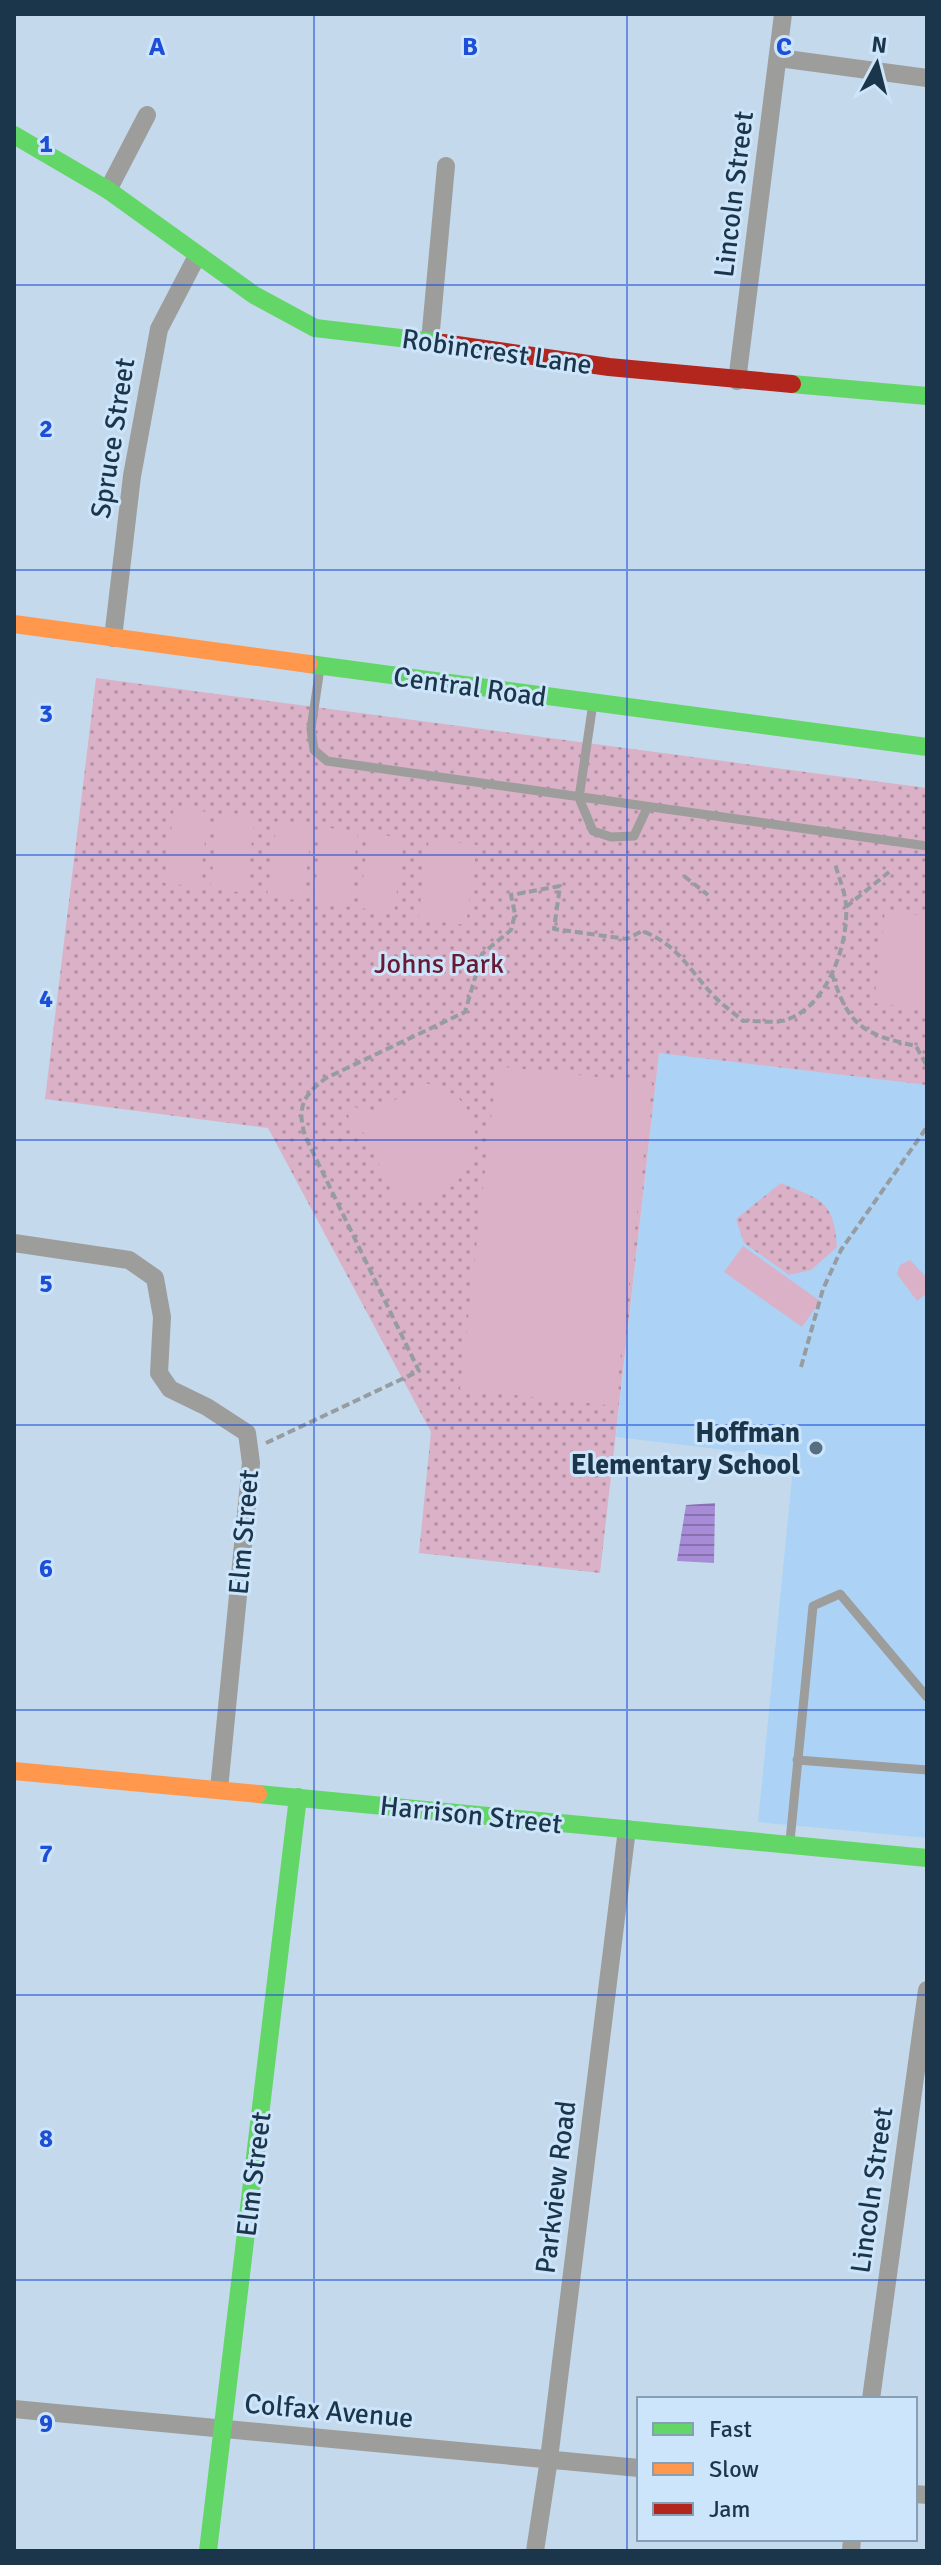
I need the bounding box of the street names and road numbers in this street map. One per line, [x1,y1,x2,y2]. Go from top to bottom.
street label: Lincoln Street [707,109,761,279]
street label: Robincrest Lane [400,322,594,382]
street label: Spruce Street [84,355,142,521]
street label: Central Road [391,659,549,715]
street label: Elm Street [222,1468,266,1596]
street label: Harrison Street [378,1789,564,1841]
street label: Parkview Road [529,2099,583,2275]
street label: Lincoln Street [844,2105,900,2275]
street label: Elm Street [229,2110,279,2238]
street label: Colfax Avenue [243,2387,415,2435]

